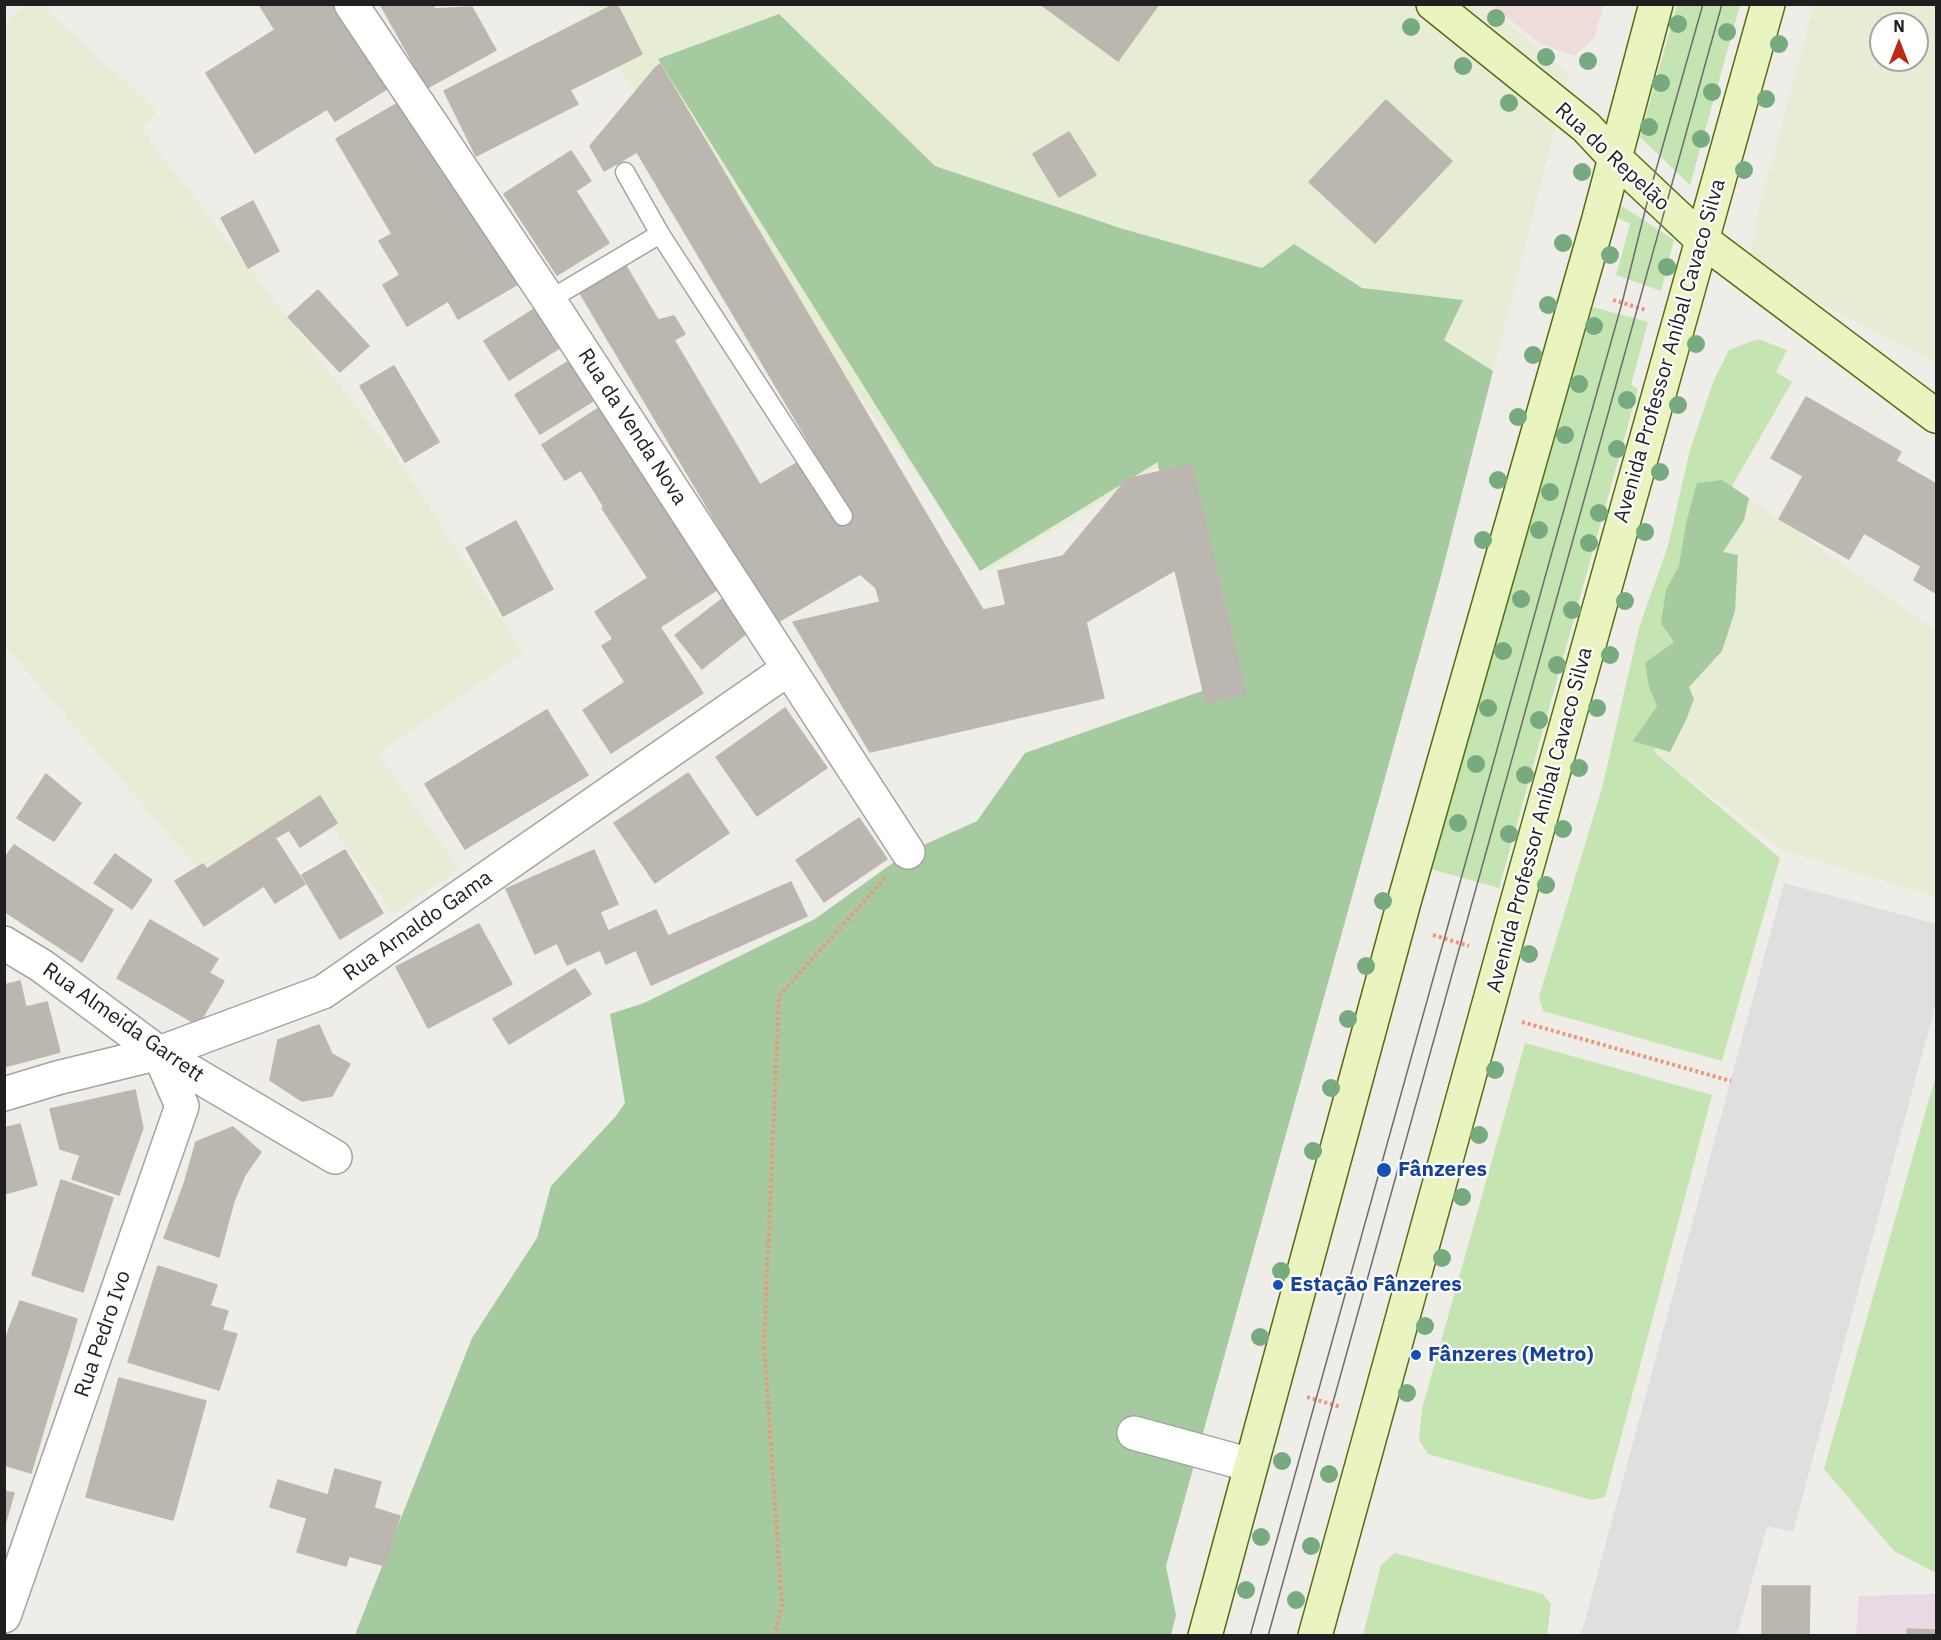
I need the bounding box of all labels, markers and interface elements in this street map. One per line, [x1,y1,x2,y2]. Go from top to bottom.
north arrow [1869,12,1929,72]
text: N [1893,16,1905,36]
street label: Rua do Repelão [1549,97,1675,217]
street label: Avenida Professor Aníbal Cavaco Silva [1609,176,1731,526]
street label: Rua da Venda Nova [572,344,692,510]
street label: Avenida Professor Aníbal Cavaco Silva [1482,645,1598,995]
street label: Rua Arnaldo Gama [339,865,497,987]
street label: Rua Almeida Garrett [37,958,209,1088]
place label: Fânzeres [1398,1157,1487,1183]
marker: Fânzeres [1375,1161,1393,1179]
street label: Rua Pedro Ivo [70,1267,136,1401]
place label: Estação Fânzeres [1290,1272,1462,1298]
marker: Estação Fânzeres [1271,1278,1285,1292]
place label: Fânzeres (Metro) [1428,1342,1594,1368]
marker: Fânzeres (Metro) [1409,1348,1423,1362]

